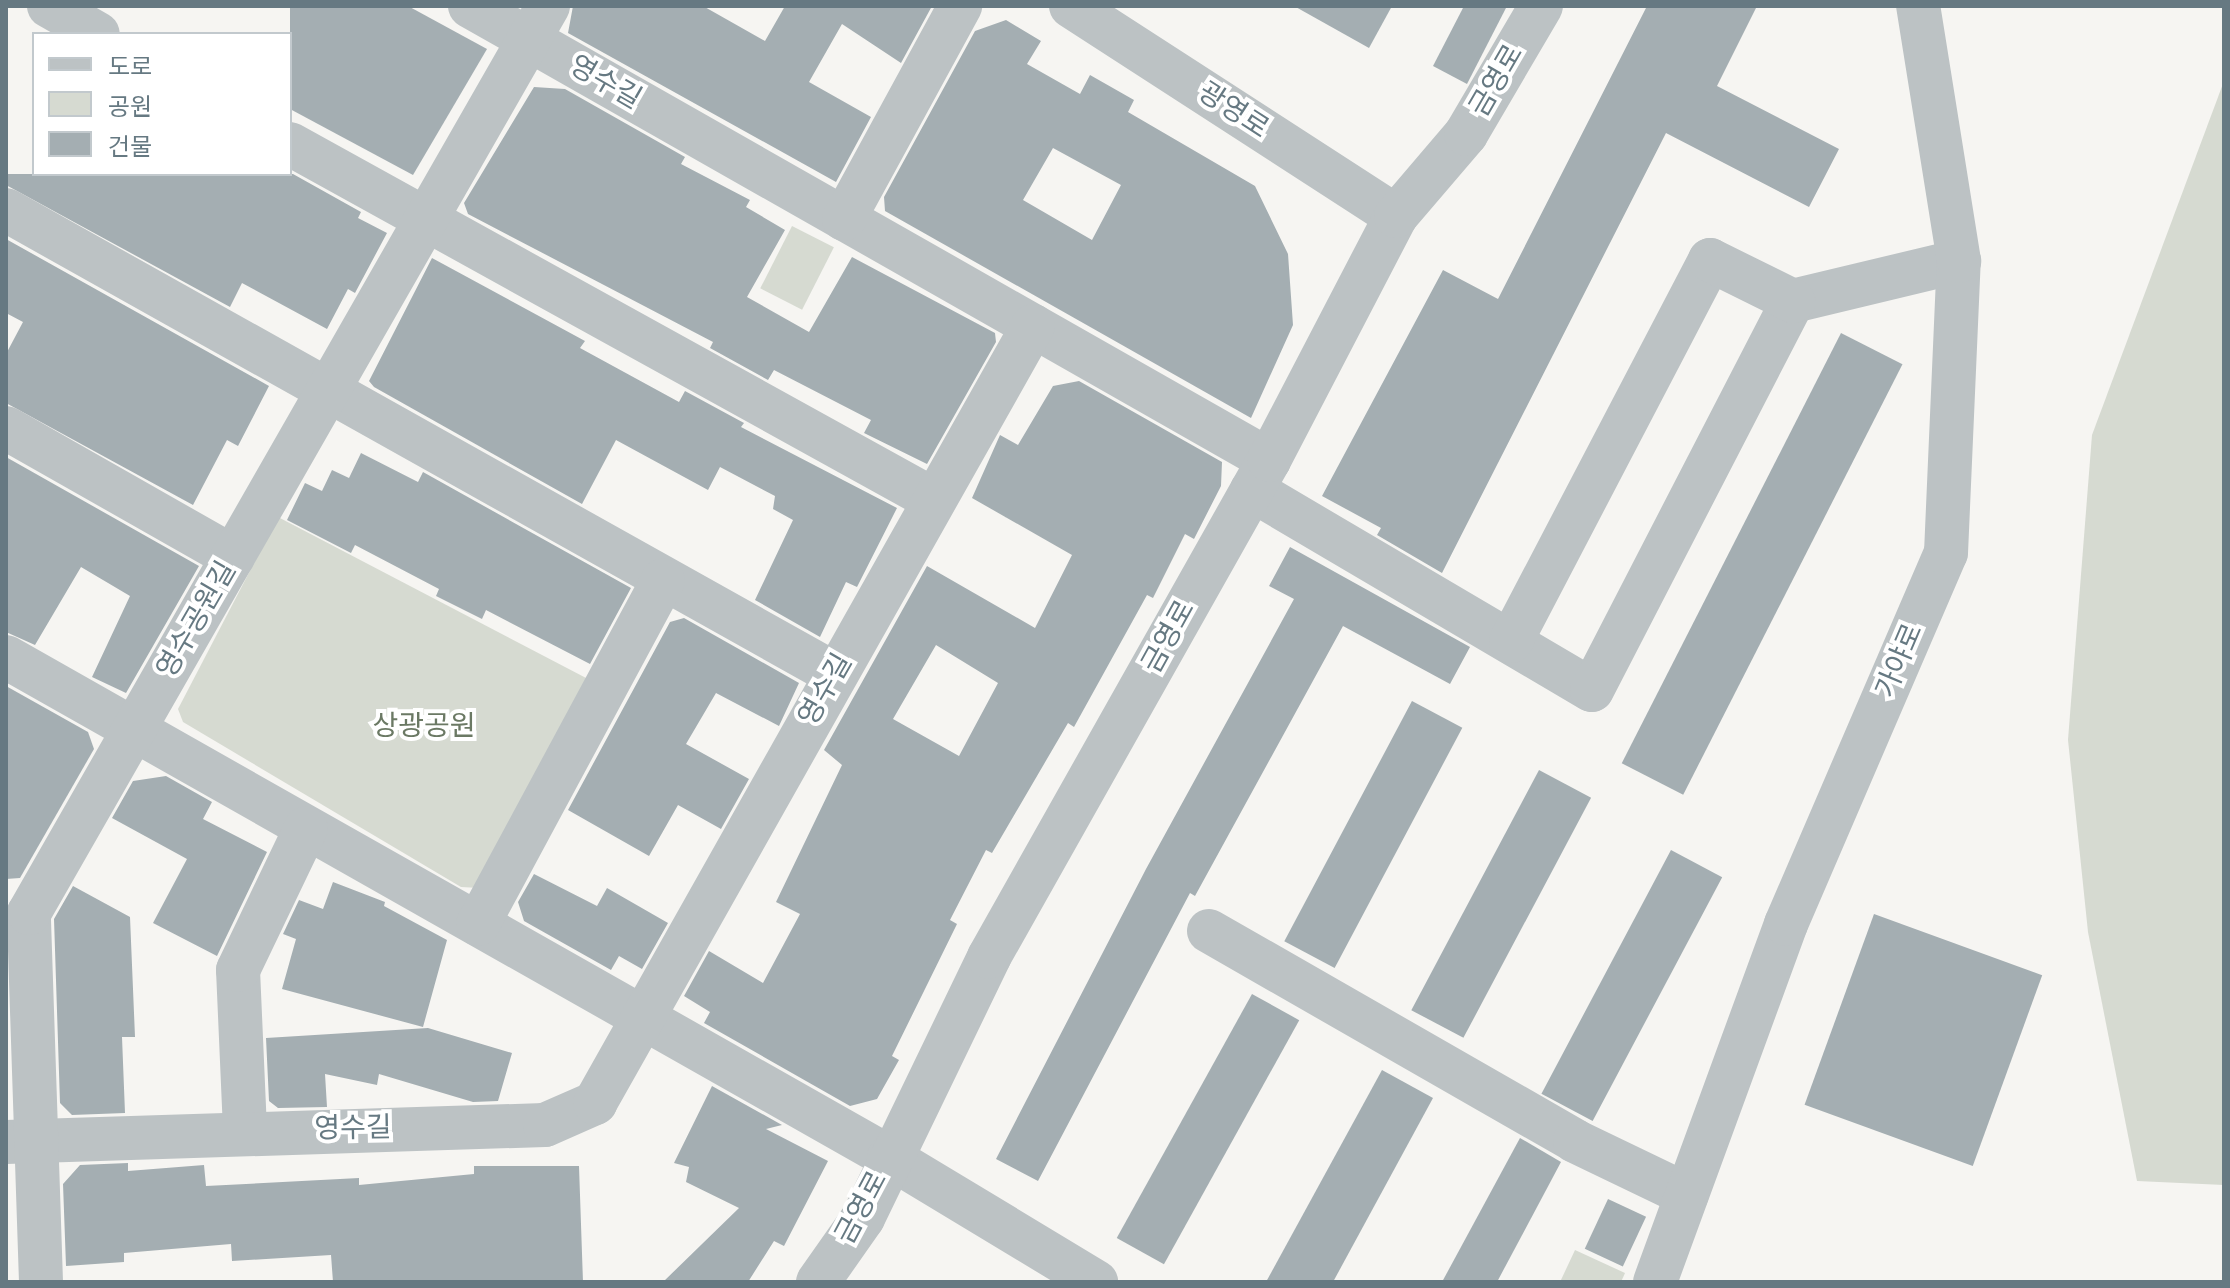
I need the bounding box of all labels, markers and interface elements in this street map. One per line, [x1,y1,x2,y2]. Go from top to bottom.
legend [32,32,292,176]
street label: 금영로 [1463,39,1531,123]
street label: 영수길 [563,49,647,117]
text: 도로 [108,53,152,82]
street label: 광영로 [1191,76,1275,146]
text: 공원 [108,93,152,122]
text: 건물 [108,133,152,162]
street label: 영수공원길 [150,556,244,684]
street label: 금영로 [1136,595,1202,679]
street label: 가야로 [1869,619,1931,703]
street label: 영수길 [792,648,860,732]
park label: 상광공원 [372,710,476,744]
street label: 영수길 [314,1112,392,1146]
street label: 금영로 [829,1166,895,1250]

